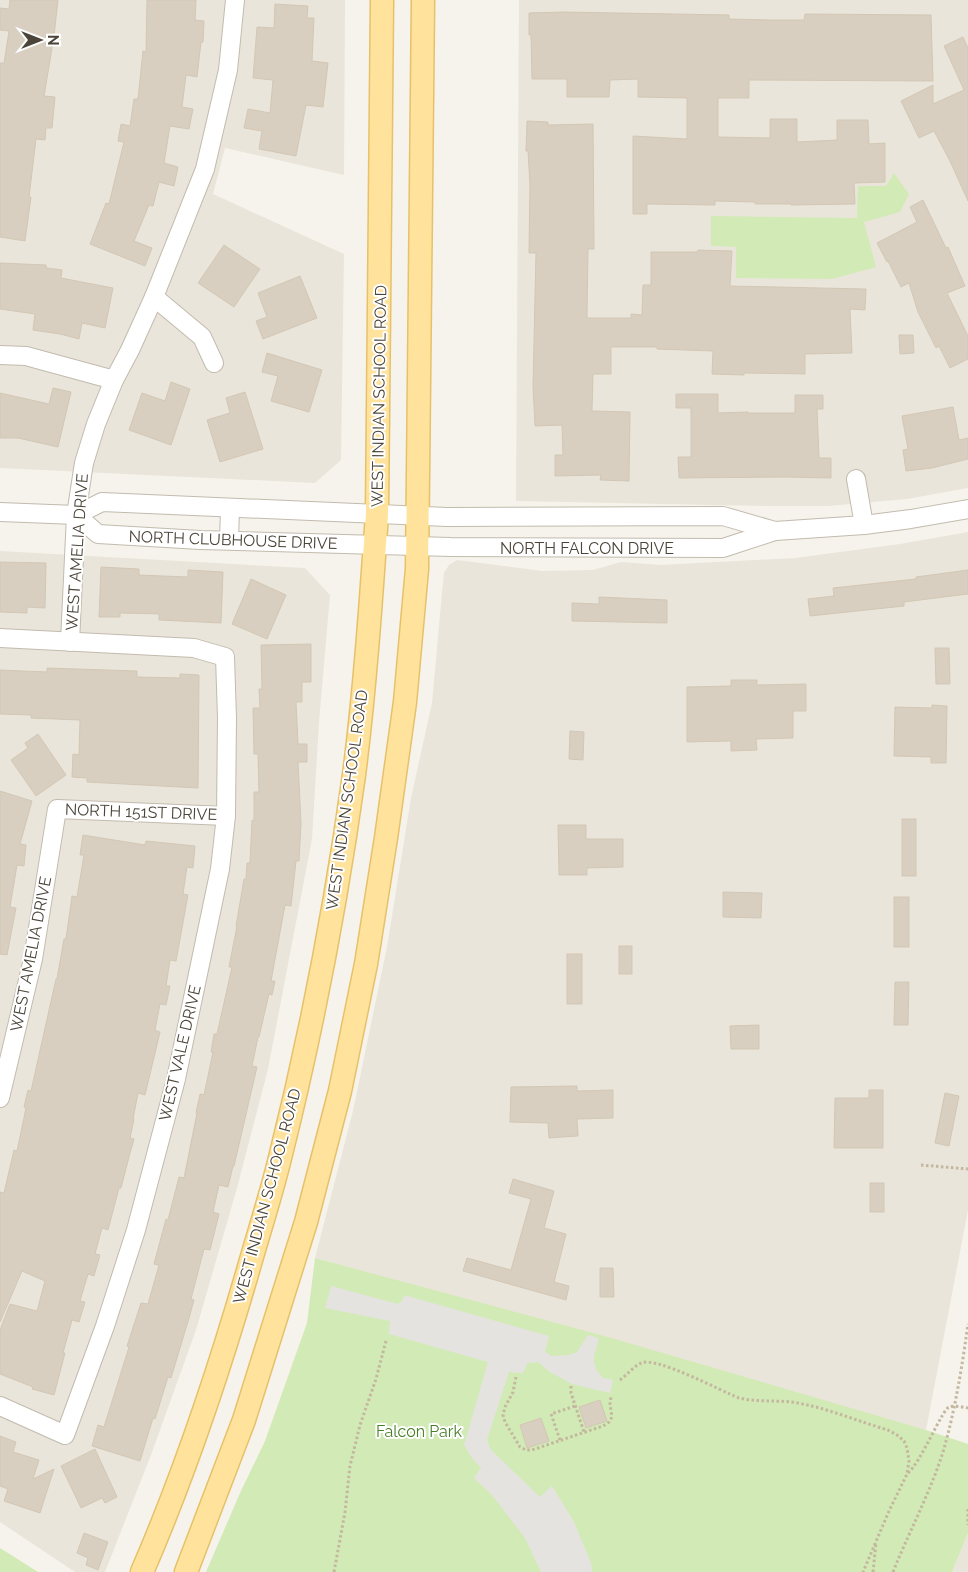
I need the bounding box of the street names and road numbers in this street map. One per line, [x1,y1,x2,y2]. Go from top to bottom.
street label: WEST INDIAN SCHOOL ROAD [368,285,390,507]
street label: WEST AMELIA DRIVE [62,472,92,631]
street label: NORTH CLUBHOUSE DRIVE [128,527,338,553]
street label: NORTH FALCON DRIVE [500,539,674,558]
street label: WEST INDIAN SCHOOL ROAD [322,689,372,911]
street label: NORTH 151ST DRIVE [65,800,218,824]
street label: WEST AMELIA DRIVE [7,875,55,1033]
street label: WEST VALE DRIVE [155,983,205,1123]
street label: WEST INDIAN SCHOOL ROAD [229,1086,305,1306]

